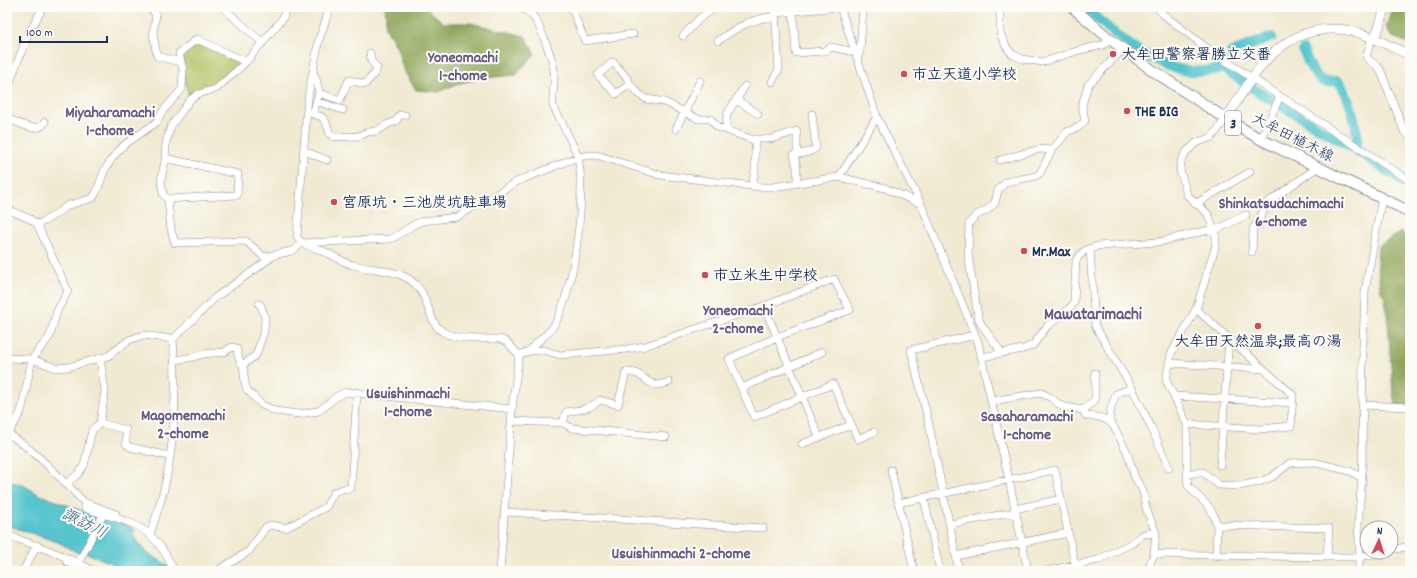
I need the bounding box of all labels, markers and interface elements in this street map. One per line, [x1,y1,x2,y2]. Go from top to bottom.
scale bar [20,18,107,44]
text: 100 m [26,25,53,42]
place label: 大牟田警察署勝立交番 [1121,45,1271,67]
district label: Yoneomachi 1-chome [427,47,498,88]
marker: 大牟田警察署勝立交番 [1108,49,1118,59]
place label: 市立天道小学校 [912,65,1017,87]
marker: 市立天道小学校 [899,69,909,79]
district label: Miyaharamachi 1-chome [65,102,155,143]
place label: THE BIG [1135,102,1179,124]
marker: THE BIG [1122,106,1132,116]
street label: 大牟田植木線 [1247,109,1337,169]
road number: 3 [1225,111,1241,135]
place label: 宮原坑・三池炭坑駐車場 [342,193,507,215]
district label: Shinkatsudachimachi 6-chome [1218,193,1344,234]
marker: 宮原坑・三池炭坑駐車場 [329,197,339,207]
place label: Mr.Max [1032,242,1071,264]
marker: Mr.Max [1019,246,1029,256]
place label: 市立米生中学校 [713,266,818,288]
marker: 市立米生中学校 [700,270,710,280]
district label: Yoneomachi 2-chome [702,300,773,341]
district label: Mawatarimachi [1044,304,1143,328]
marker: 大牟田天然温泉;最高の湯 [1253,321,1263,331]
place label: 大牟田天然温泉;最高の湯 [1174,332,1342,354]
district label: Usuishinmachi 1-chome [366,383,450,424]
district label: Magomemachi 2-chome [141,405,225,446]
district label: Sasaharamachi 1-chome [981,406,1073,447]
water label: 諏訪川 [57,503,111,545]
north arrow [1359,520,1399,560]
text: N [1376,524,1383,540]
district label: Usuishinmachi 2-chome [612,543,750,566]

